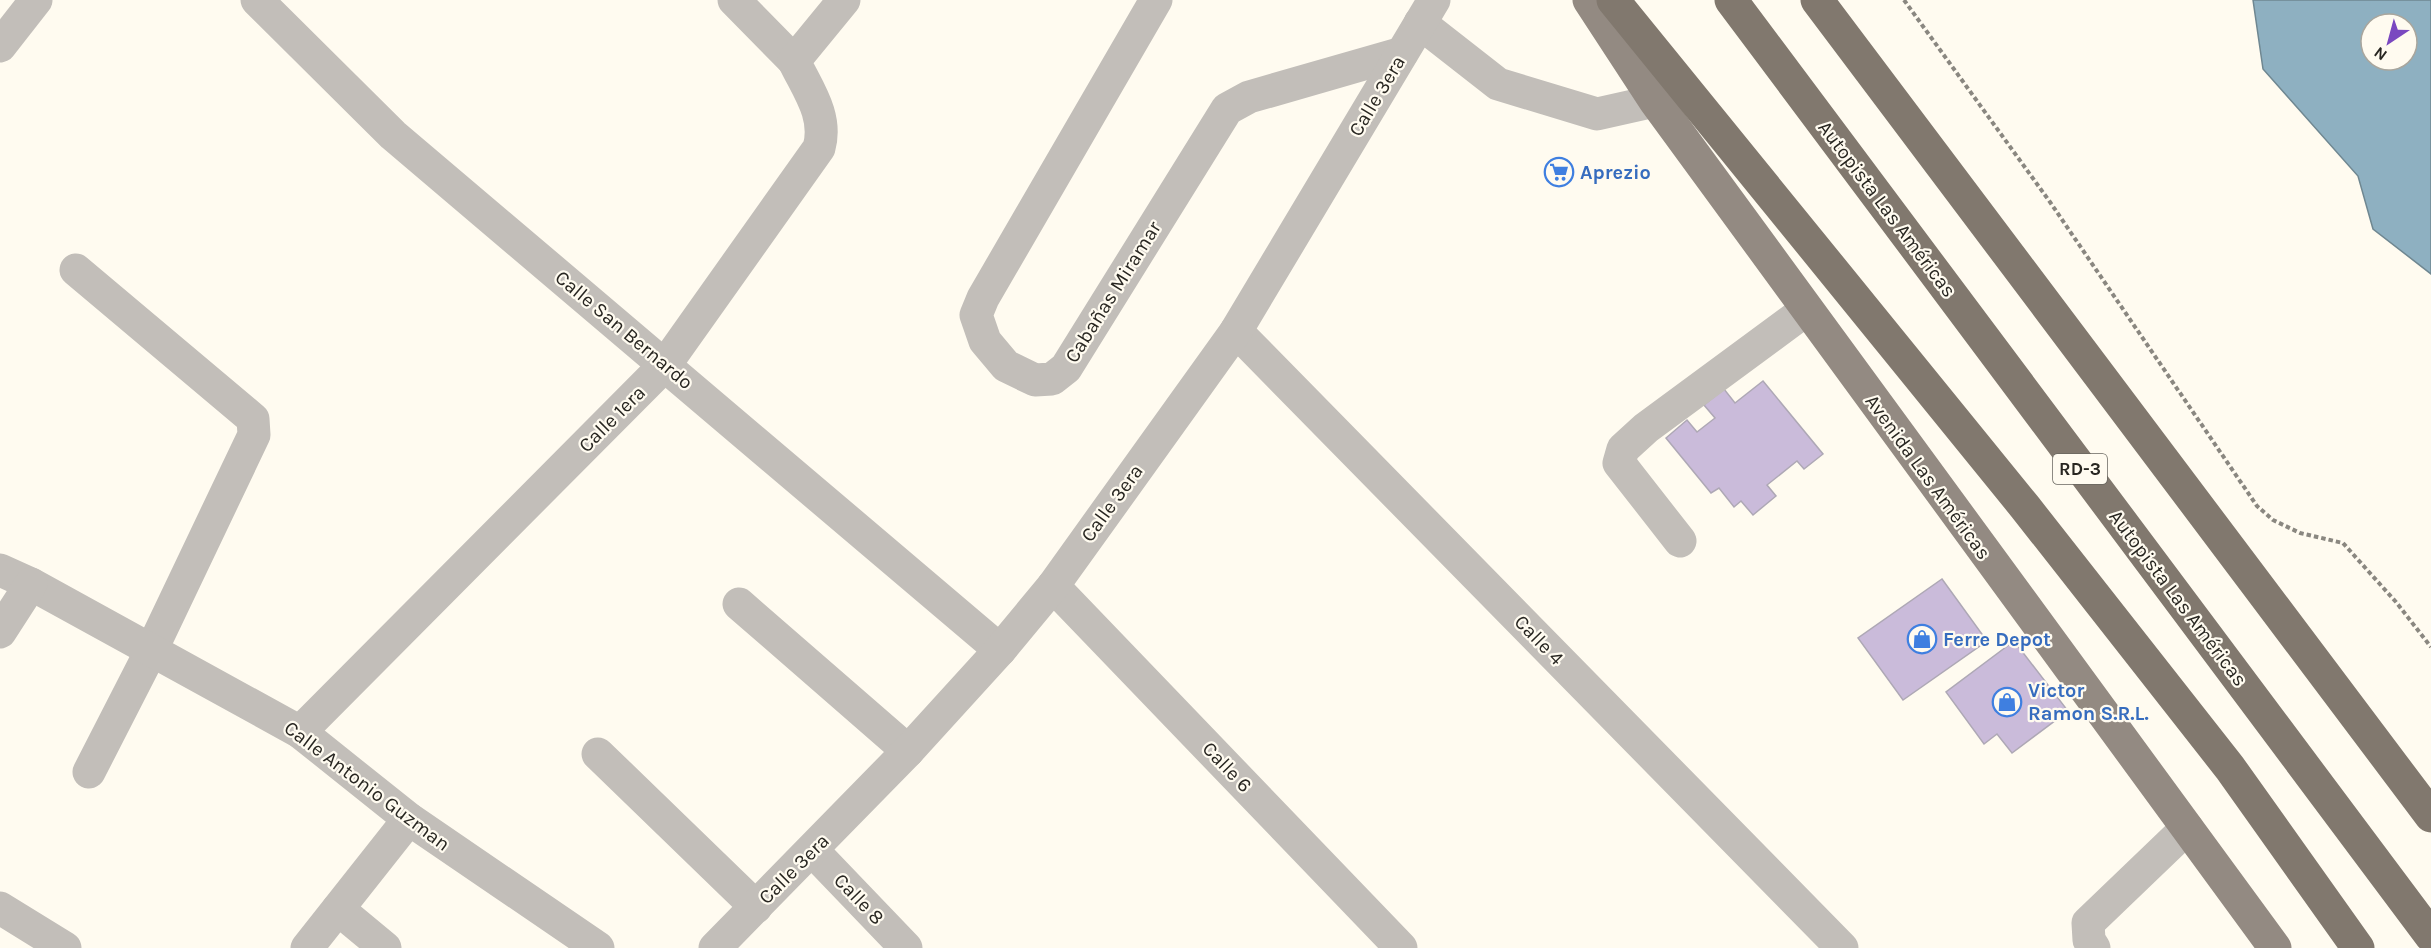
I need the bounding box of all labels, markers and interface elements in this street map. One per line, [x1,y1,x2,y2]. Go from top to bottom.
north arrow [2359,12,2419,72]
text: N [2370,43,2391,65]
street label: Calle 3era [1344,52,1410,140]
street label: Autopista Las Américas [1813,116,1961,302]
supermarket icon: Aprezio [1543,156,1575,188]
place label: Aprezio [1580,161,1651,184]
street label: Cabañas Miramar [1060,216,1166,367]
street label: Calle San Bernardo [551,266,697,394]
street label: Calle 1era [574,381,650,457]
street label: Avenida Las Américas [1860,390,1996,564]
road number: RD-3 [2053,454,2107,484]
street label: Calle 3era [1076,460,1148,546]
street label: Autopista Las Américas [2104,505,2252,691]
street label: Calle 4 [1510,610,1568,670]
shop icon: Ferre Depot [1906,623,1938,655]
place label: Ferre Depot [1943,628,2051,651]
place label: Victor Ramon S.R.L. [2028,679,2149,725]
shop icon: Victor Ramon S.R.L. [1991,686,2023,718]
street label: Calle Antonio Guzman [280,716,454,856]
street label: Calle 6 [1198,737,1256,797]
street label: Calle 3era [754,829,834,909]
street label: Calle 8 [829,869,889,929]

